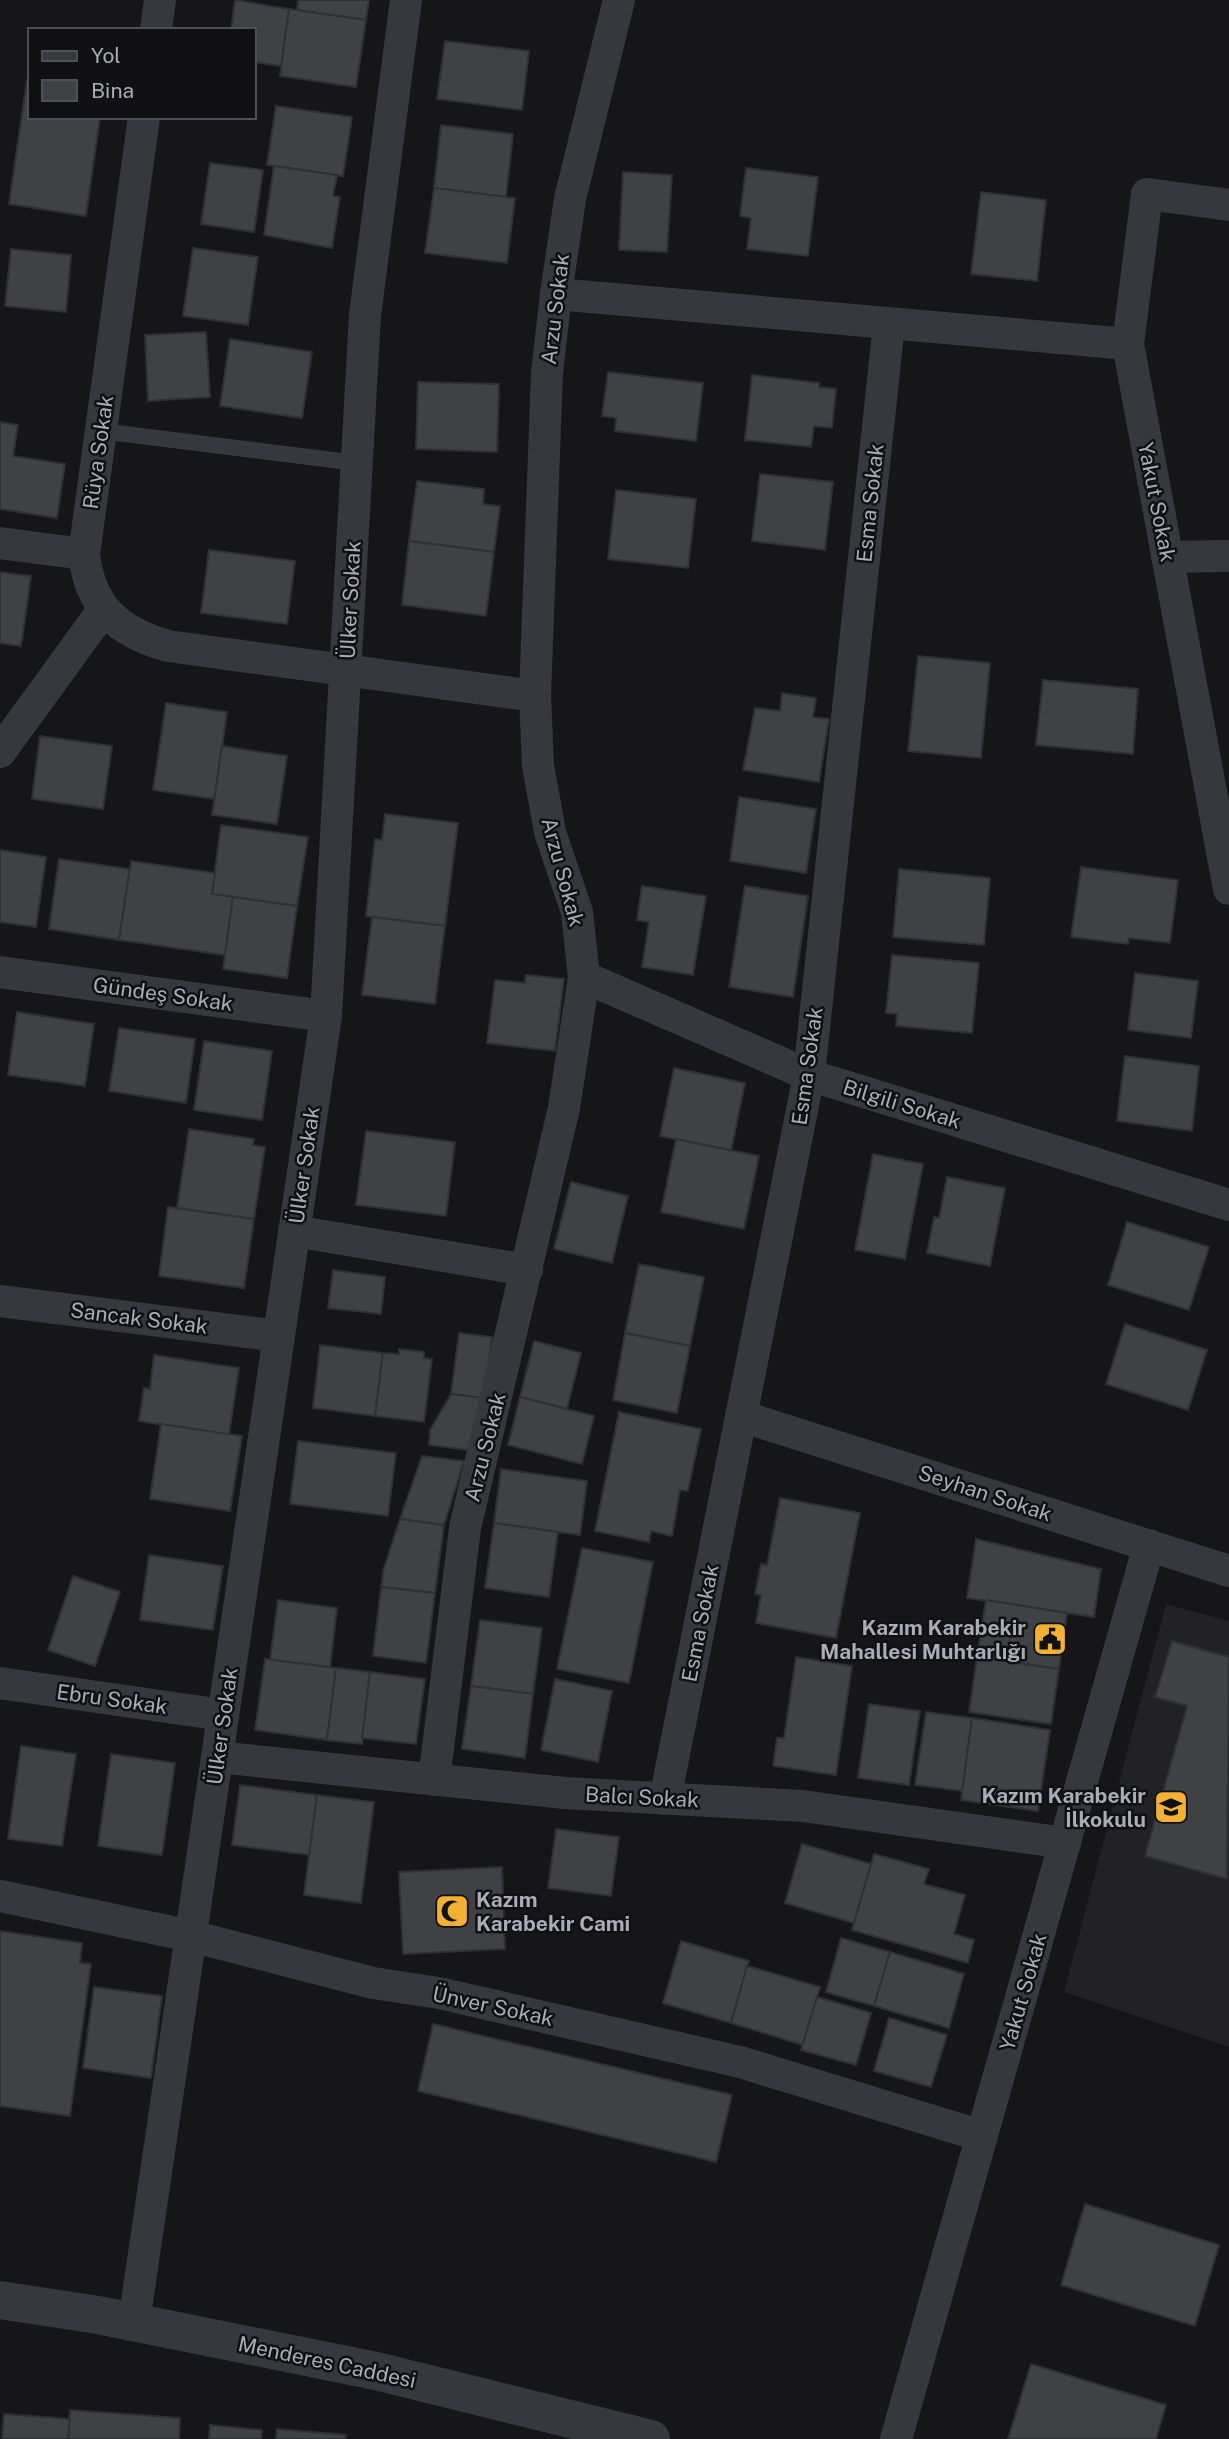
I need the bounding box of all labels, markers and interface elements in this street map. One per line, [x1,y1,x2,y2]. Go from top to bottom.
legend [28,28,256,119]
text: Yol [91,43,121,68]
text: Bina [91,78,134,103]
street label: Arzu Sokak [536,252,574,366]
street label: Rüya Sokak [78,393,118,511]
street label: Yakut Sokak [1133,440,1181,564]
street label: Esma Sokak [851,442,889,564]
street label: Ülker Sokak [334,540,366,660]
street label: Arzu Sokak [537,815,590,929]
street label: Gündeş Sokak [92,972,235,1016]
street label: Esma Sokak [786,1005,828,1127]
street label: Bilgili Sokak [840,1074,964,1134]
street label: Ülker Sokak [283,1104,325,1225]
street label: Sancak Sokak [69,1297,209,1339]
street label: Arzu Sokak [459,1390,511,1504]
street label: Seyhan Sokak [915,1460,1055,1526]
street label: Esma Sokak [676,1562,724,1684]
place label: Kazım Karabekir Mahallesi Muhtarlığı [820,1615,1026,1664]
public building icon: Kazım Karabekir Mahallesi Muhtarlığı [1031,1620,1069,1658]
street label: Ülker Sokak [201,1665,243,1786]
street label: Ebru Sokak [55,1679,169,1719]
street label: Balcı Sokak [584,1782,700,1812]
place label: Kazım Karabekir İlkokulu [981,1783,1146,1832]
school or university icon: Kazım Karabekir İlkokulu [1152,1788,1190,1826]
place label: Kazım Karabekir Cami [476,1887,630,1936]
mosque icon: Kazım Karabekir Cami [433,1892,471,1930]
street label: Yakut Sokak [994,1930,1052,2054]
street label: Ünver Sokak [430,1981,556,2031]
street label: Menderes Caddesi [236,2331,418,2393]

